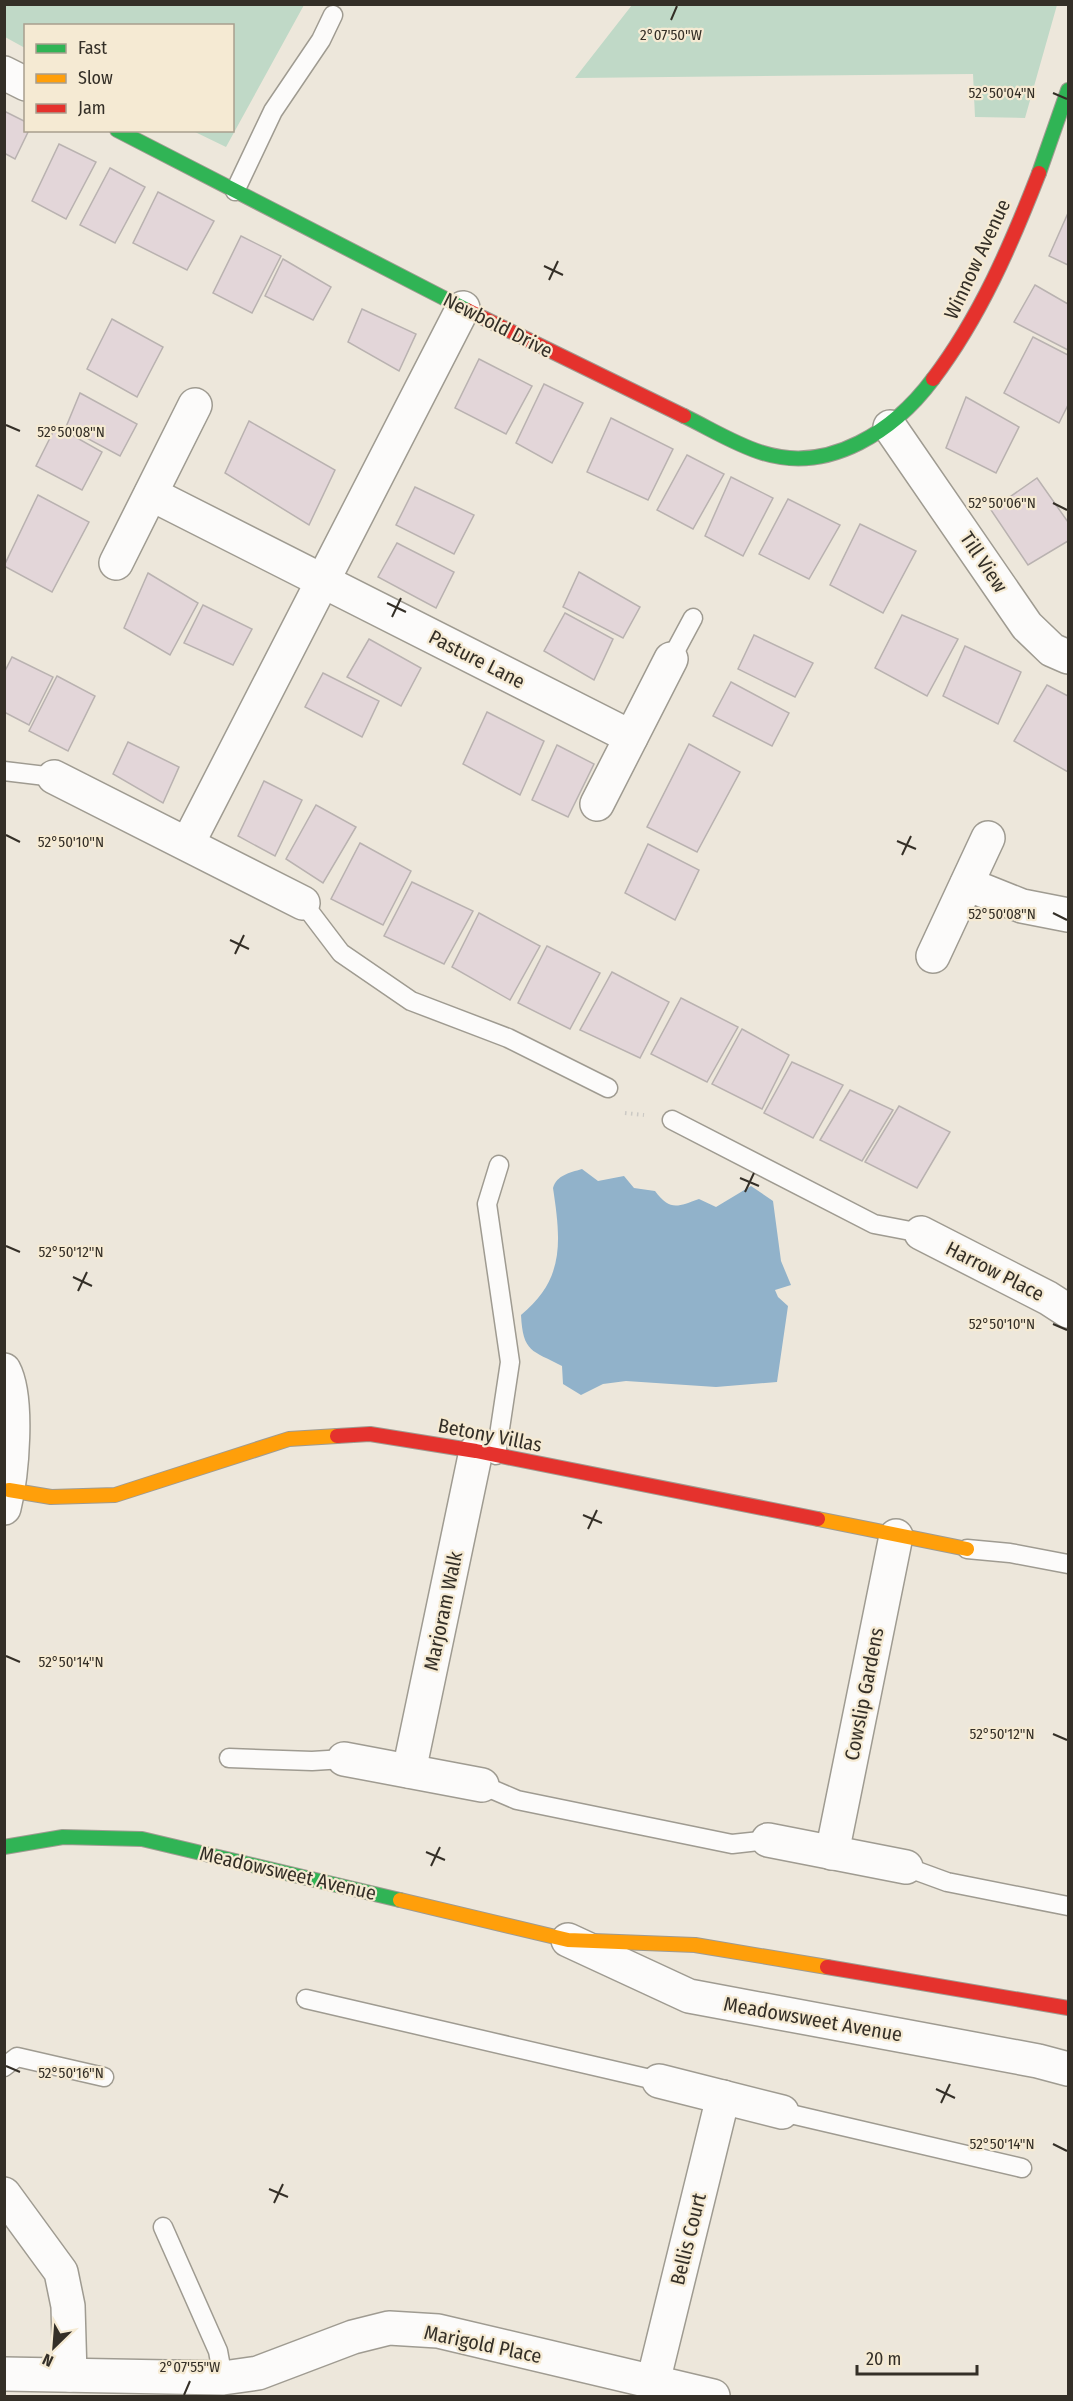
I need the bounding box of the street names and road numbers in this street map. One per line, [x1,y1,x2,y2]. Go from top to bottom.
street label: Winnow Avenue [939,195,1015,323]
street label: Newbold Drive [439,287,557,363]
street label: Till View [955,527,1013,597]
street label: Pasture Lane [425,625,529,693]
street label: Harrow Place [942,1236,1048,1306]
street label: Betony Villas [436,1413,544,1457]
street label: Marjoram Walk [419,1549,467,1673]
street label: Cowslip Gardens [839,1625,889,1763]
street label: Meadowsweet Avenue [197,1841,379,1905]
street label: Meadowsweet Avenue [722,1991,904,2047]
street label: Bellis Court [665,2190,711,2287]
street label: Marigold Place [422,2320,544,2368]

